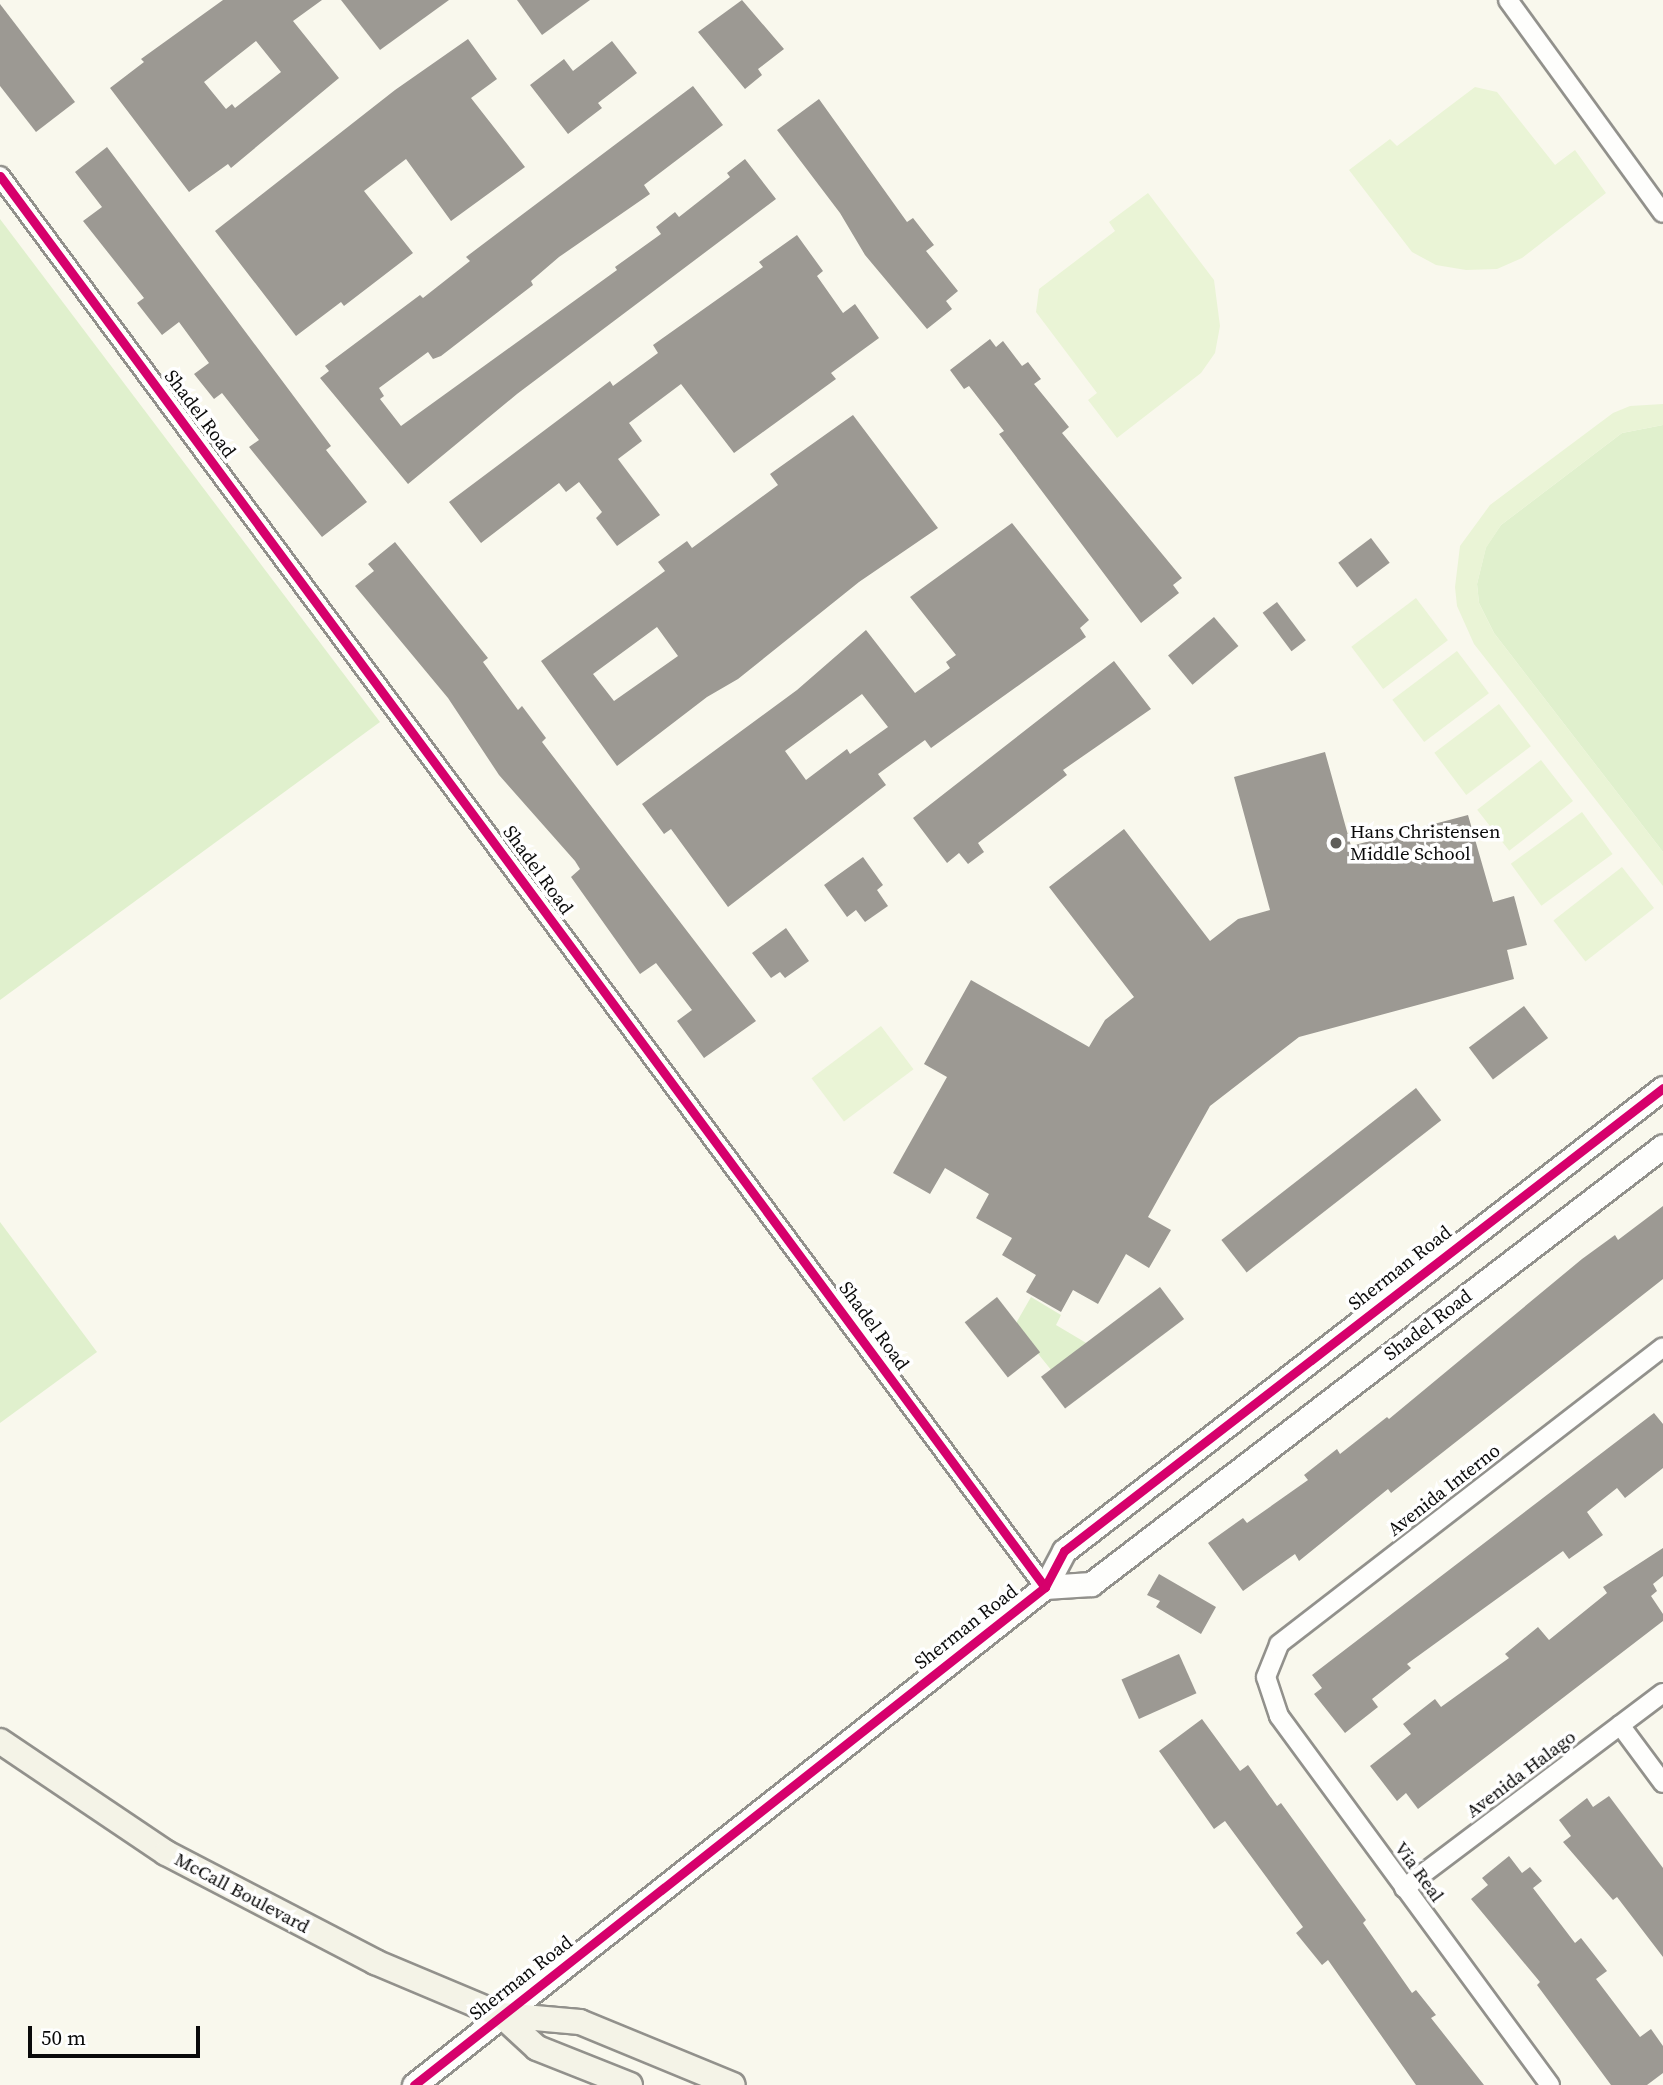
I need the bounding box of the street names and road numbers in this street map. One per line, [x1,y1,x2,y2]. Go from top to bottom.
street label: Shadel Road [160,366,240,462]
street label: Shadel Road [498,821,578,919]
street label: Sherman Road [1344,1221,1456,1315]
street label: Shadel Road [834,1277,914,1375]
street label: Shadel Road [1380,1285,1476,1365]
street label: Avenida Interno [1383,1439,1505,1541]
street label: Sherman Road [910,1580,1022,1674]
street label: Avenida Halago [1462,1725,1580,1823]
street label: Via Real [1389,1837,1449,1907]
street label: McCall Boulevard [171,1848,313,1938]
street label: Sherman Road [465,1931,577,2025]

